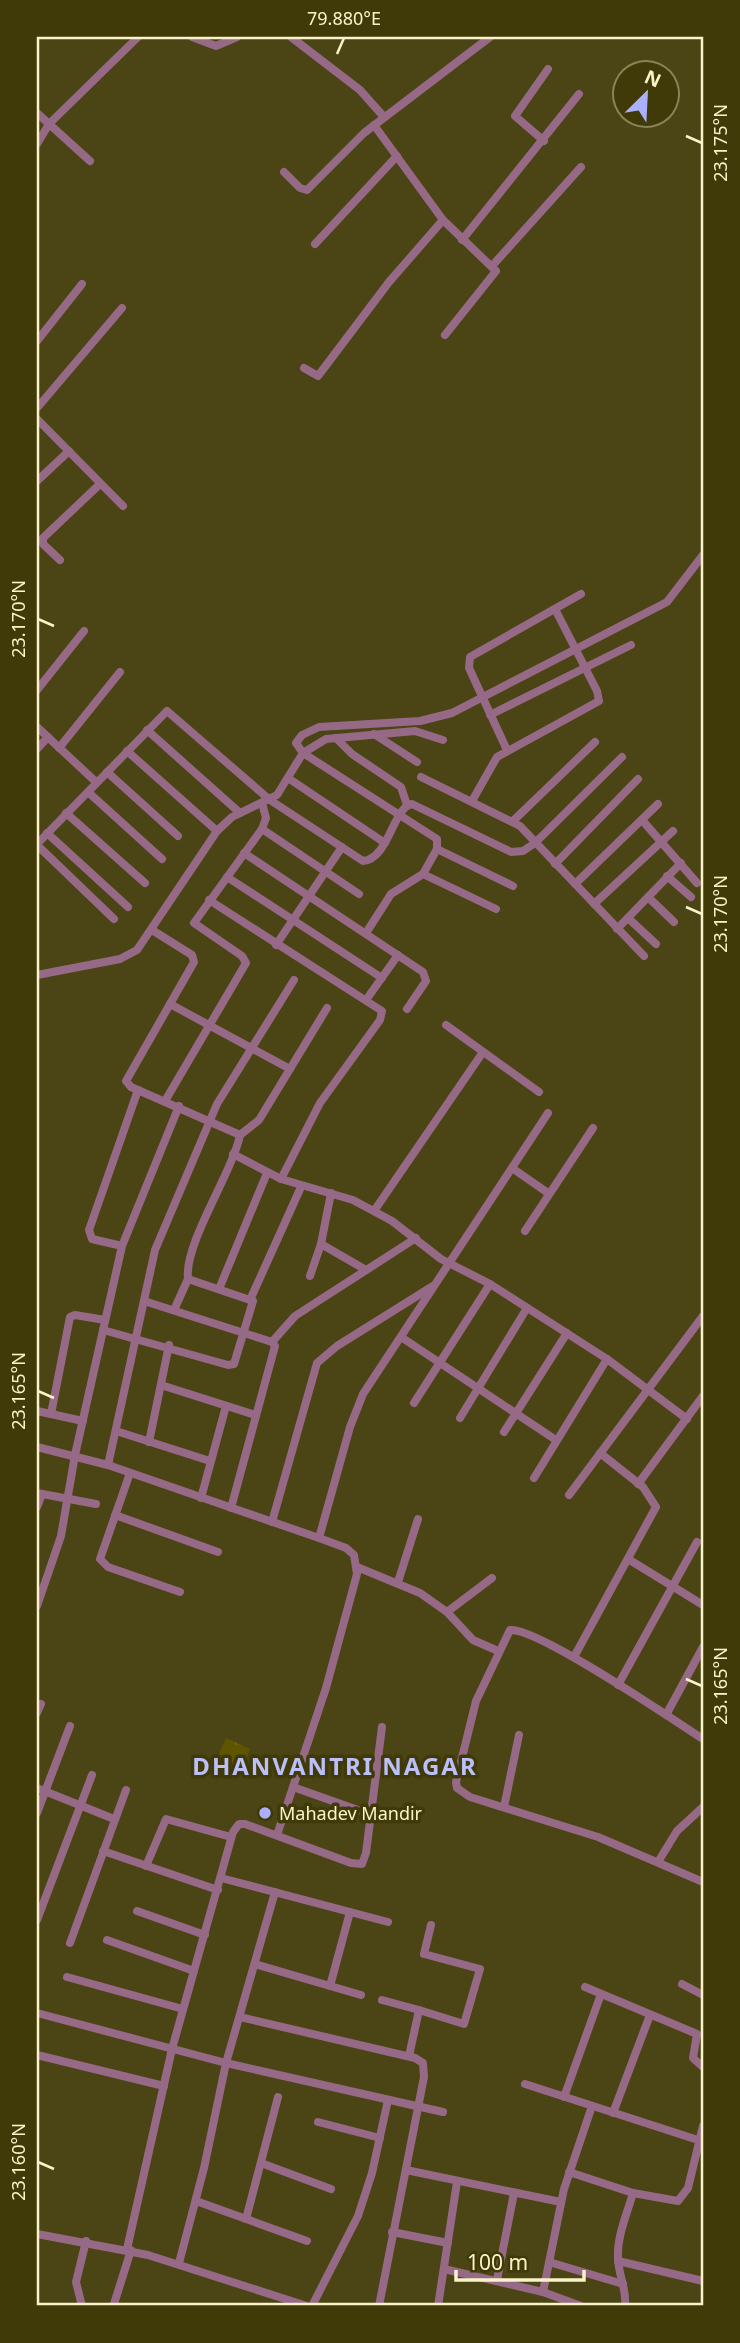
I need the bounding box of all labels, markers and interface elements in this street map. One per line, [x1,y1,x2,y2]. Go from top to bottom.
text: 79.880°E [307,6,381,30]
north arrow [610,60,680,130]
text: N [641,63,665,93]
text: 23.175°N [708,104,732,182]
text: 23.170°N [6,580,30,658]
text: 23.170°N [708,875,732,953]
text: 23.165°N [6,1352,30,1430]
text: 23.165°N [708,1647,732,1725]
district label: DHANVANTRI NAGAR [192,1749,478,1782]
place label: Mahadev Mandir [279,1801,423,1825]
marker: Mahadev Mandir [257,1805,273,1821]
text: 23.160°N [6,2123,30,2201]
scale bar [456,2238,584,2282]
text: 100 m [467,2248,528,2276]

